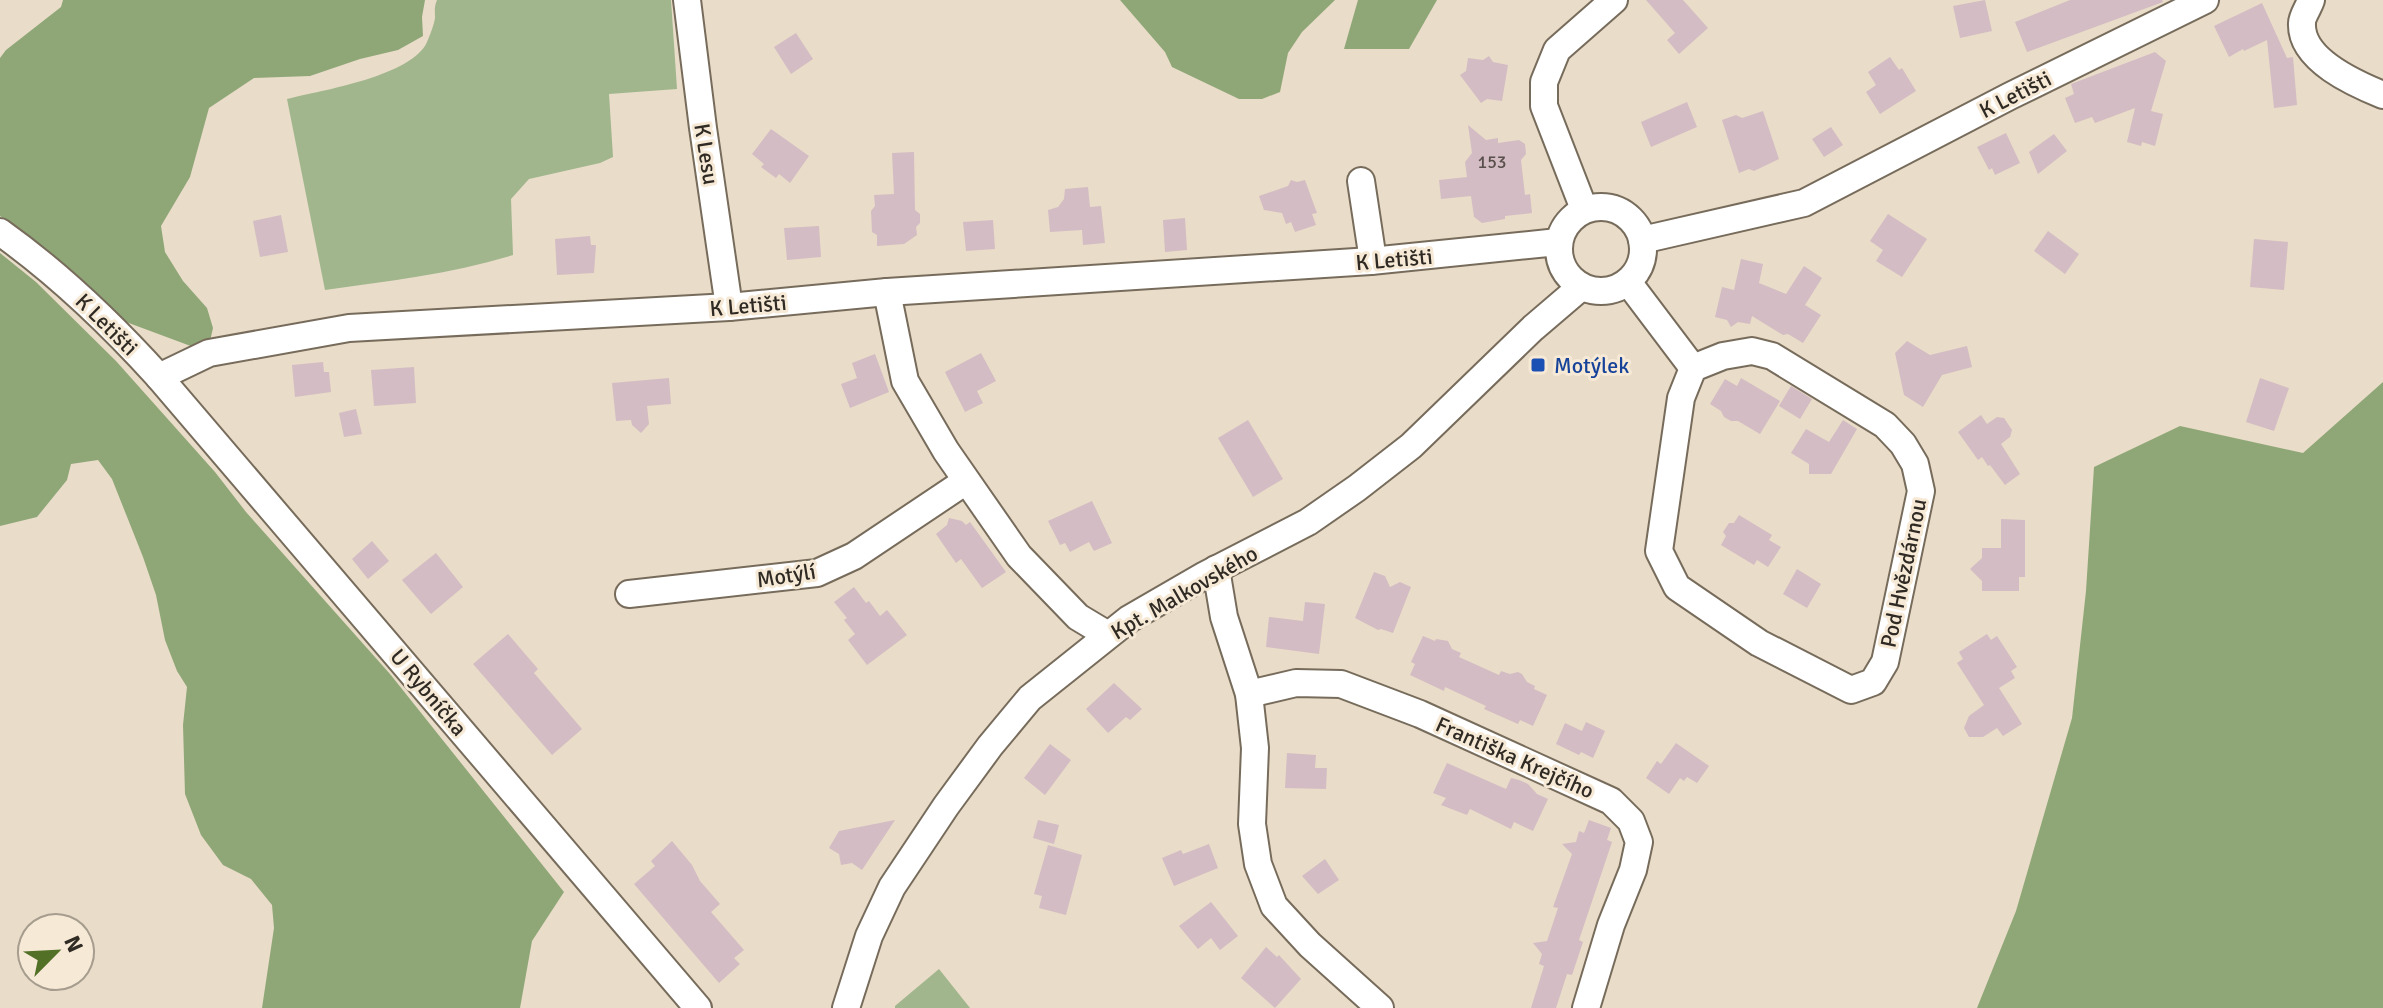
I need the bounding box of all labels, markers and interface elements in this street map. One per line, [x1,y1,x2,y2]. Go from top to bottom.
street label: K Letišti [1975,65,2056,124]
street label: K Lesu [688,122,725,187]
house number: 153 [1477,151,1507,173]
street label: K Letišti [1354,243,1434,276]
street label: K Letišti [70,288,143,361]
street label: K Letišti [708,289,788,322]
place label: Motýlek [1554,352,1629,379]
marker: Motýlek [1529,356,1547,374]
street label: Pod Hvězdárnou [1875,496,1932,650]
street label: Kpt. Malkovského [1106,539,1262,645]
street label: Motýlí [755,558,818,593]
street label: U Rybníčka [384,643,473,741]
street label: Františka Krejčího [1431,710,1598,804]
north arrow [16,912,96,992]
text: N [58,932,89,957]

